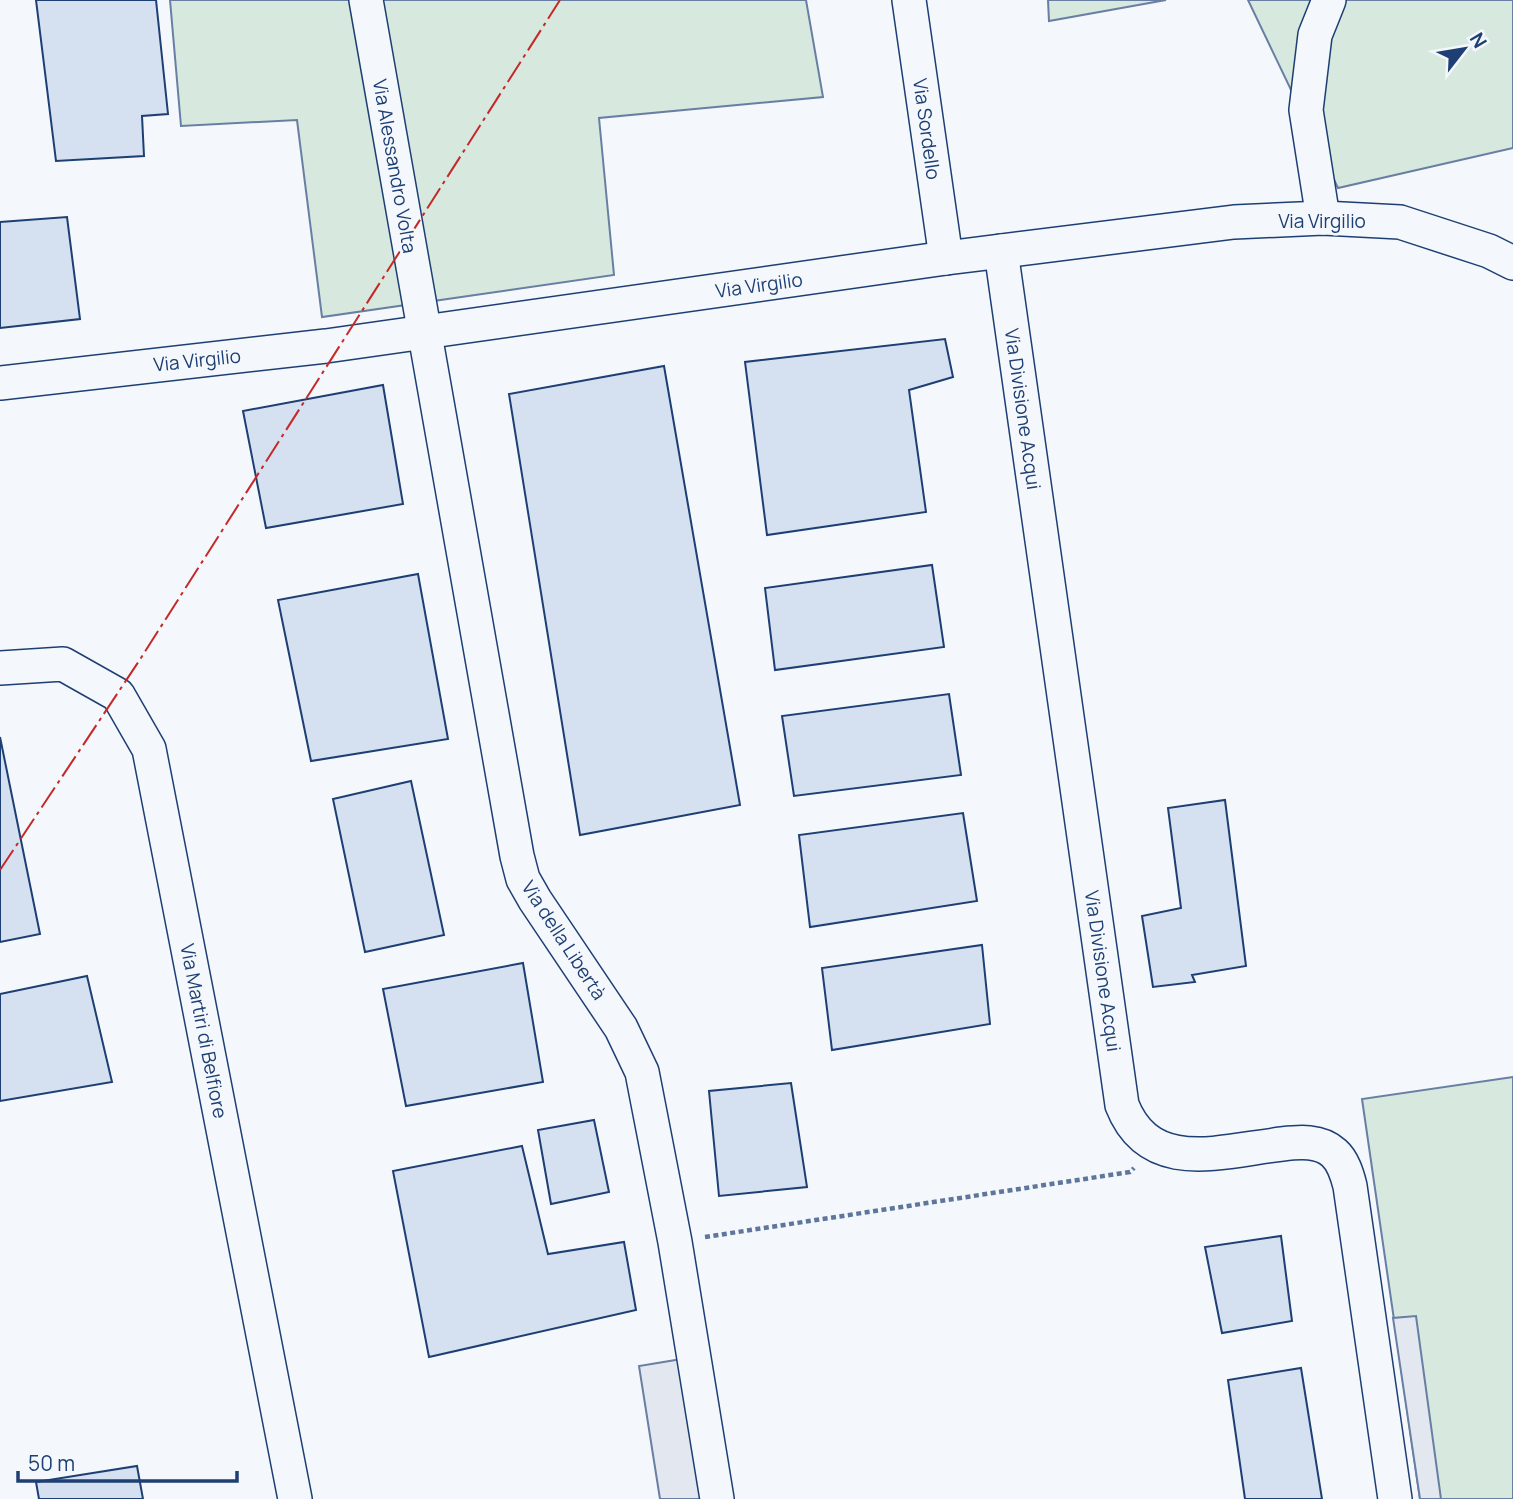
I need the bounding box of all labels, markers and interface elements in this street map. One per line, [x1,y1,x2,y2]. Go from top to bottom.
north arrow [1429,14,1499,84]
text: N [1464,28,1493,53]
street label: Via Alessandro Volta [367,77,423,255]
street label: Via Sordello [907,77,947,181]
street label: Via Virgilio [1278,208,1366,234]
street label: Via Virgilio [714,266,804,304]
street label: Via Divisione Acqui [999,327,1047,491]
street label: Via Virgilio [152,342,242,378]
street label: Via della Libertà [516,875,612,1005]
street label: Via Divisione Acqui [1079,889,1127,1053]
street label: Via Martiri di Belfiore [174,941,234,1121]
scale bar [18,1440,236,1484]
text: 50 m [28,1449,75,1477]

